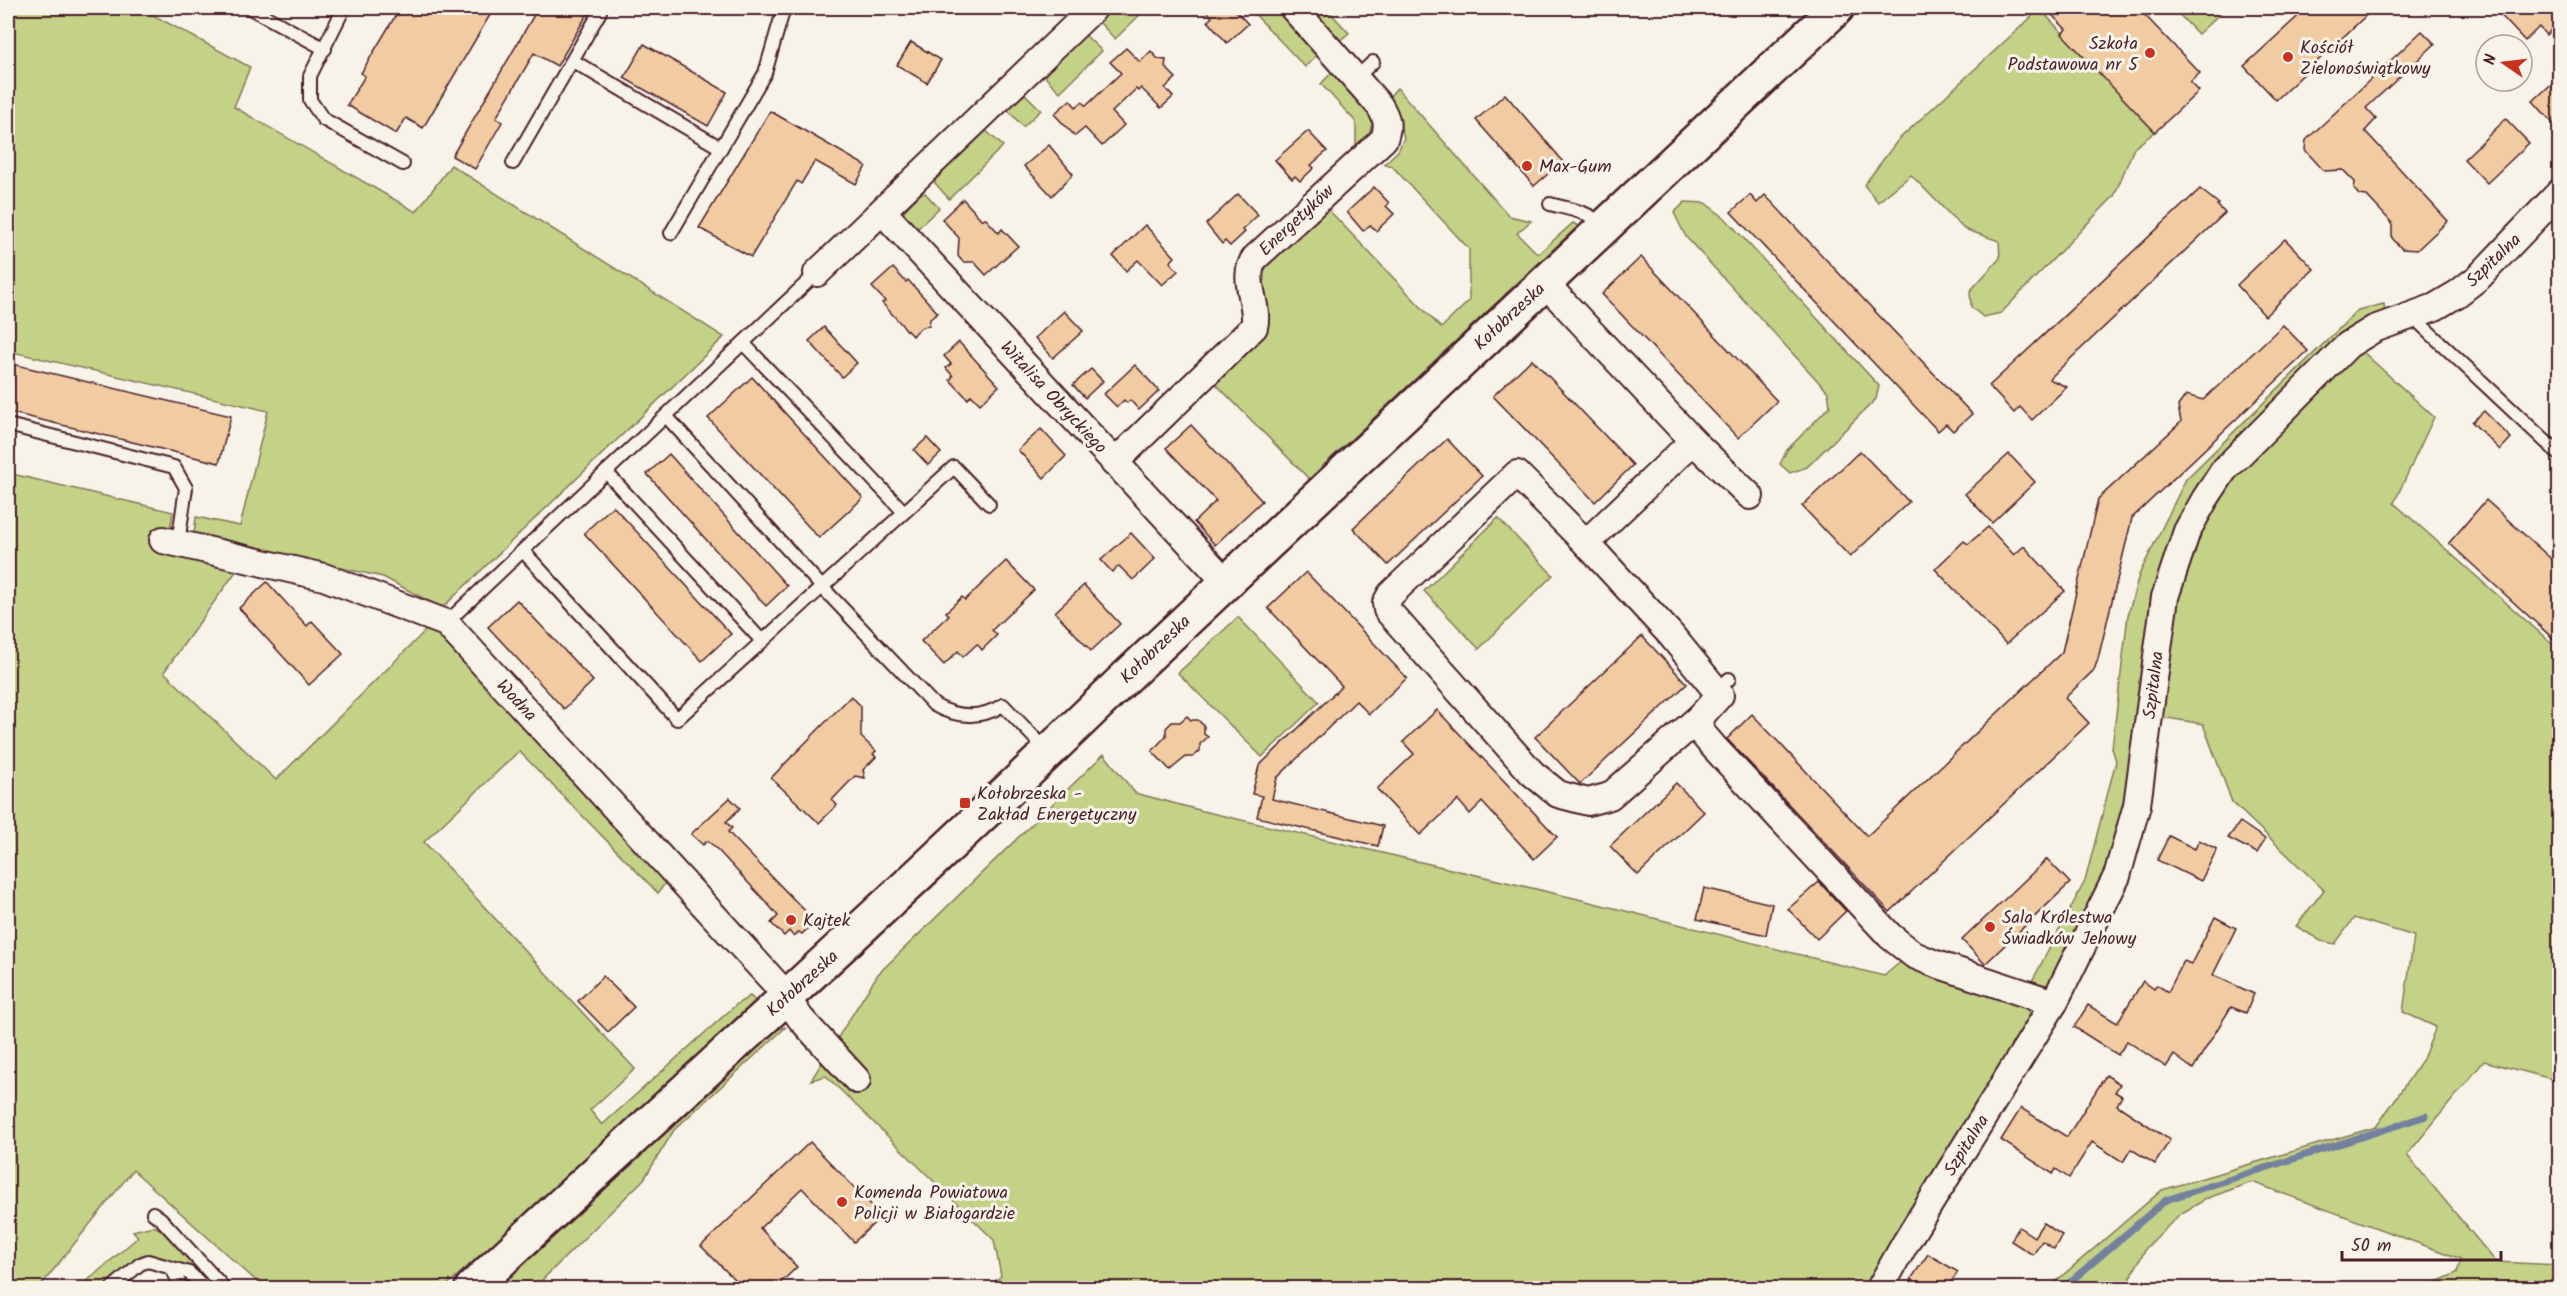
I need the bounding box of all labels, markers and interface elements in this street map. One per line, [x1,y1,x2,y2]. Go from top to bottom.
place label: Szkoła Podstawowa nr 5 [2008,30,2139,80]
north arrow [2474,33,2534,93]
place label: Kościół Zielonoświątkowy [2300,34,2431,84]
marker: Szkoła Podstawowa nr 5 [2143,46,2157,60]
marker: Kościół Zielonoświątkowy [2281,50,2295,64]
text: N [2478,52,2504,68]
place label: Max-Gum [1539,153,1612,182]
marker: Max-Gum [1520,159,1534,173]
street label: Energetyków [1252,178,1342,264]
street label: Szpitalna [2459,227,2529,295]
street label: Kołobrzeska [1467,276,1553,358]
street label: Witalisa Obryckiego [992,335,1113,461]
street label: Kołobrzeska [1114,609,1198,692]
street label: Szpitalna [2136,650,2173,721]
street label: Wodna [489,673,543,729]
place label: Kołobrzeska - Zakład Energetyczny [977,780,1137,830]
marker: Kołobrzeska - Zakład Energetyczny [958,796,972,810]
place label: Sala Królestwa Świadków Jehowy [2002,904,2137,954]
place label: Kajtek [803,907,851,936]
marker: Kajtek [784,913,798,927]
marker: Sala Królestwa Świadków Jehowy [1983,920,1997,934]
street label: Kołobrzeska [760,943,846,1025]
street label: Szpitalna [1937,1109,1998,1182]
place label: Komenda Powiatowa Policji w Białogardzie [854,1179,1015,1229]
marker: Komenda Powiatowa Policji w Białogardzie [835,1195,849,1209]
scale bar [2342,1224,2501,1262]
text: 50 m [2351,1232,2391,1261]

